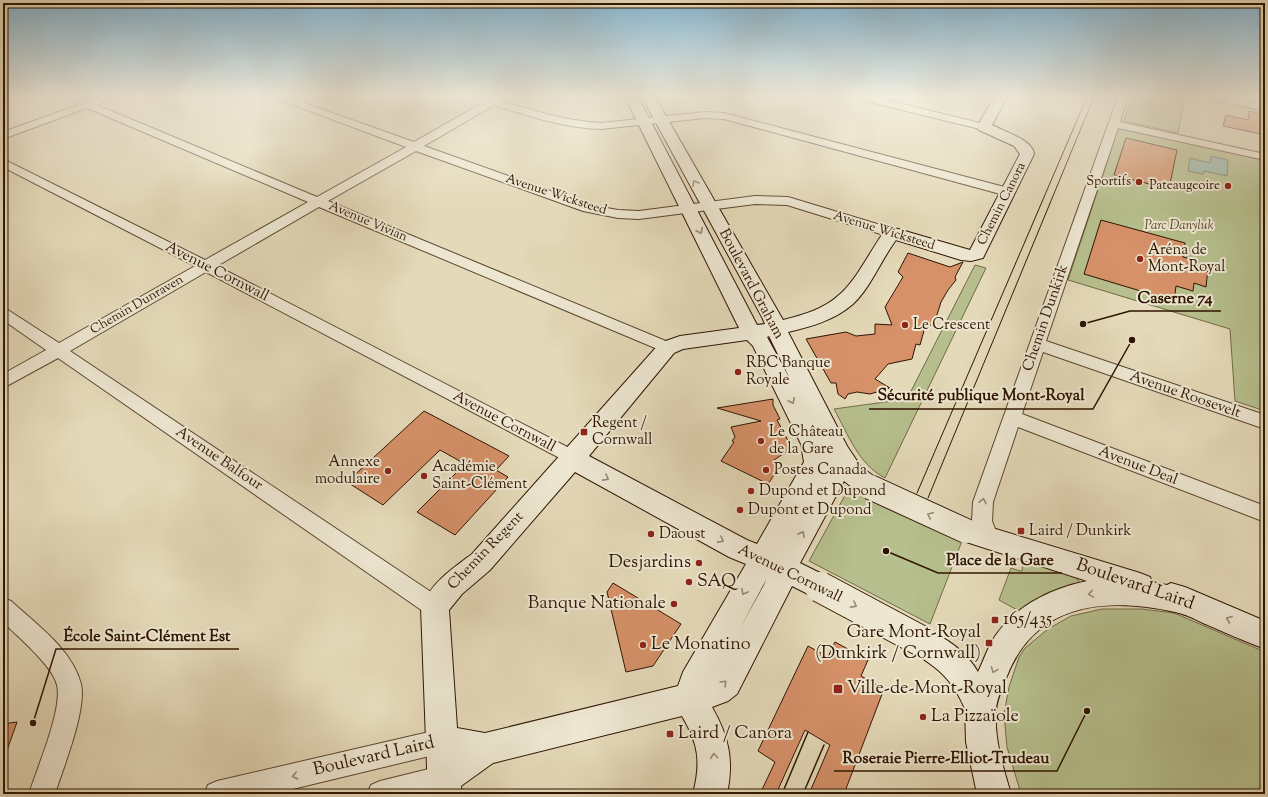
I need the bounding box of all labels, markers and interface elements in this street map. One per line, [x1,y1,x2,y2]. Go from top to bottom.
street label: Chemin Canora [973,159,1031,249]
street label: Avenue Wicksteed [503,170,610,220]
place label: Sportifs [1086,173,1131,191]
marker: Sportifs [1134,177,1144,187]
place label: Pateaugeoire [1149,177,1220,195]
one-way arrow [693,180,700,188]
marker: Pateaugeoire [1223,181,1233,191]
street label: Avenue Vivian [326,197,410,247]
street label: Avenue Wicksteed [831,207,938,255]
park label: Parc Danyluk [1144,217,1214,235]
street label: Boulevard Graham [713,225,789,343]
one-way arrow [696,227,703,234]
street label: Avenue Cornwall [162,237,272,307]
place label: Aréna de Mont-Royal [1148,240,1225,278]
marker: Aréna de Mont-Royal [1135,254,1145,264]
street label: Chemin Dunkirk [1018,262,1074,374]
street label: Chemin Dunraven [87,271,187,339]
callout: Caserne 74 [1130,283,1221,311]
text: Caserne 74 [1138,288,1212,311]
place label: Le Crescent [913,315,990,336]
marker: Le Crescent [900,320,910,330]
place label: RBC Banque Royale [746,353,830,391]
street label: Avenue Roosevelt [1127,366,1243,424]
marker: RBC Banque Royale [733,367,743,377]
callout: Sécurité publique Mont-Royal [869,381,1093,409]
text: Sécurité publique Mont-Royal [877,385,1085,408]
street label: Avenue Cornwall [449,386,559,458]
one-way arrow [787,396,795,404]
place label: Regent / Cornwall [592,413,652,451]
street label: Avenue Balfour [171,422,267,496]
place label: Le Château de la Gare [769,422,844,460]
marker: Regent / Cornwall [579,427,589,437]
marker: Le Château de la Gare [756,436,766,446]
street label: Avenue Deal [1095,441,1181,491]
place label: Annexe modulaire [315,452,380,490]
place label: Académie Saint-Clément [432,457,527,495]
place label: Postes Canada [774,460,867,481]
marker: Postes Canada [761,465,771,475]
marker: Annexe modulaire [383,466,393,476]
marker: Académie Saint-Clément [419,471,429,481]
one-way arrow [602,474,610,481]
place label: Dupond et Dupond [759,481,886,502]
marker: Dupond et Dupond [746,486,756,496]
one-way arrow [979,498,987,505]
place label: Dupont et Dupond [748,500,872,521]
marker: Dupont et Dupond [735,505,745,515]
street label: Chemin Regent [443,507,529,595]
one-way arrow [927,511,934,519]
place label: Laird / Dunkirk [1029,521,1131,542]
place label: Daoust [659,524,705,545]
marker: Laird / Dunkirk [1016,526,1026,536]
marker: Daoust [646,529,656,539]
one-way arrow [798,531,805,538]
one-way arrow [717,535,724,542]
street label: Avenue Cornwall [734,540,846,608]
callout: Place de la Gare [938,545,1062,573]
place label: Desjardins [608,550,691,576]
text: Place de la Gare [946,550,1054,573]
street label: Boulevard Laird [1072,553,1198,617]
marker: Desjardins [694,558,704,568]
place label: SAQ [697,569,738,595]
marker: SAQ [684,577,694,587]
one-way arrow [741,587,748,595]
one-way arrow [1087,589,1094,598]
place label: Banque Nationale [528,591,666,617]
marker: Banque Nationale [669,599,679,609]
one-way arrow [850,601,857,608]
place label: 165/435 [1003,607,1052,633]
marker: 165/435 [990,615,1000,625]
one-way arrow [1226,616,1233,624]
place label: Gare Mont-Royal (Dunkirk / Cornwall) [815,620,981,667]
callout: École Saint-Clément Est [56,621,239,649]
text: École Saint-Clément Est [63,625,231,649]
place label: Le Monatino [651,632,751,658]
marker: Gare Mont-Royal (Dunkirk / Cornwall) [984,638,994,648]
marker: Le Monatino [638,640,648,650]
one-way arrow [990,666,998,673]
place label: Ville-de-Mont-Royal [847,676,1007,702]
one-way arrow [719,681,727,688]
marker: Ville-de-Mont-Royal [832,683,844,695]
place label: La Pizzaïole [931,704,1019,730]
marker: La Pizzaïole [918,712,928,722]
place label: Laird / Canora [678,721,792,747]
marker: Laird / Canora [665,729,675,739]
street label: Boulevard Laird [311,730,437,784]
callout: Roseraie Pierre-Elliot-Trudeau [834,743,1057,771]
text: Roseraie Pierre-Elliot-Trudeau [843,748,1050,771]
one-way arrow [710,753,719,759]
one-way arrow [292,771,299,779]

